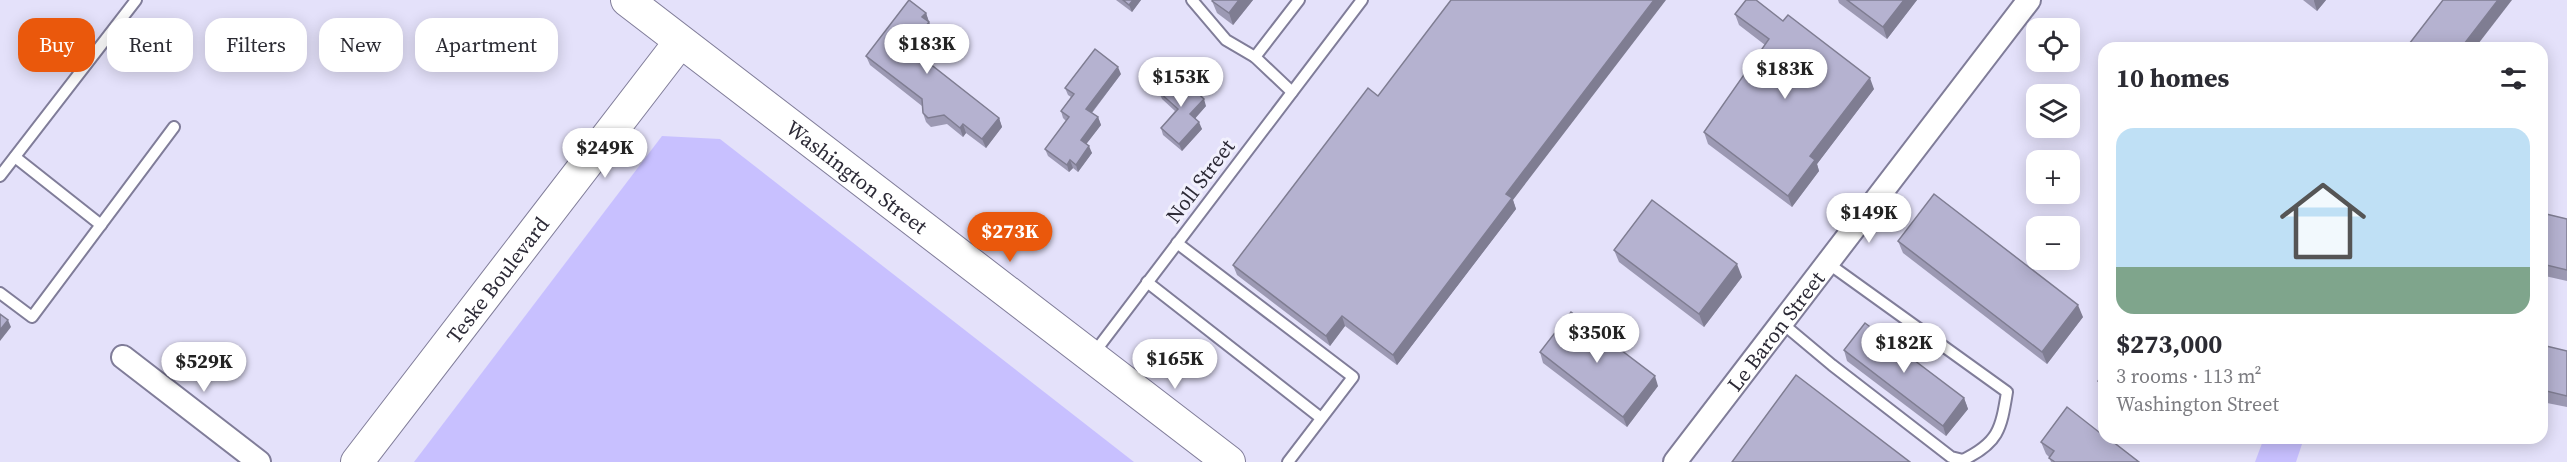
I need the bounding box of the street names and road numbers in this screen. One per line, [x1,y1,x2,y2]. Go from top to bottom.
street label: Washington Street [780,113,934,240]
street label: Noll Street [1159,133,1241,229]
street label: Teske Boulevard [439,210,555,349]
street label: Le Baron Street [1720,265,1831,397]

